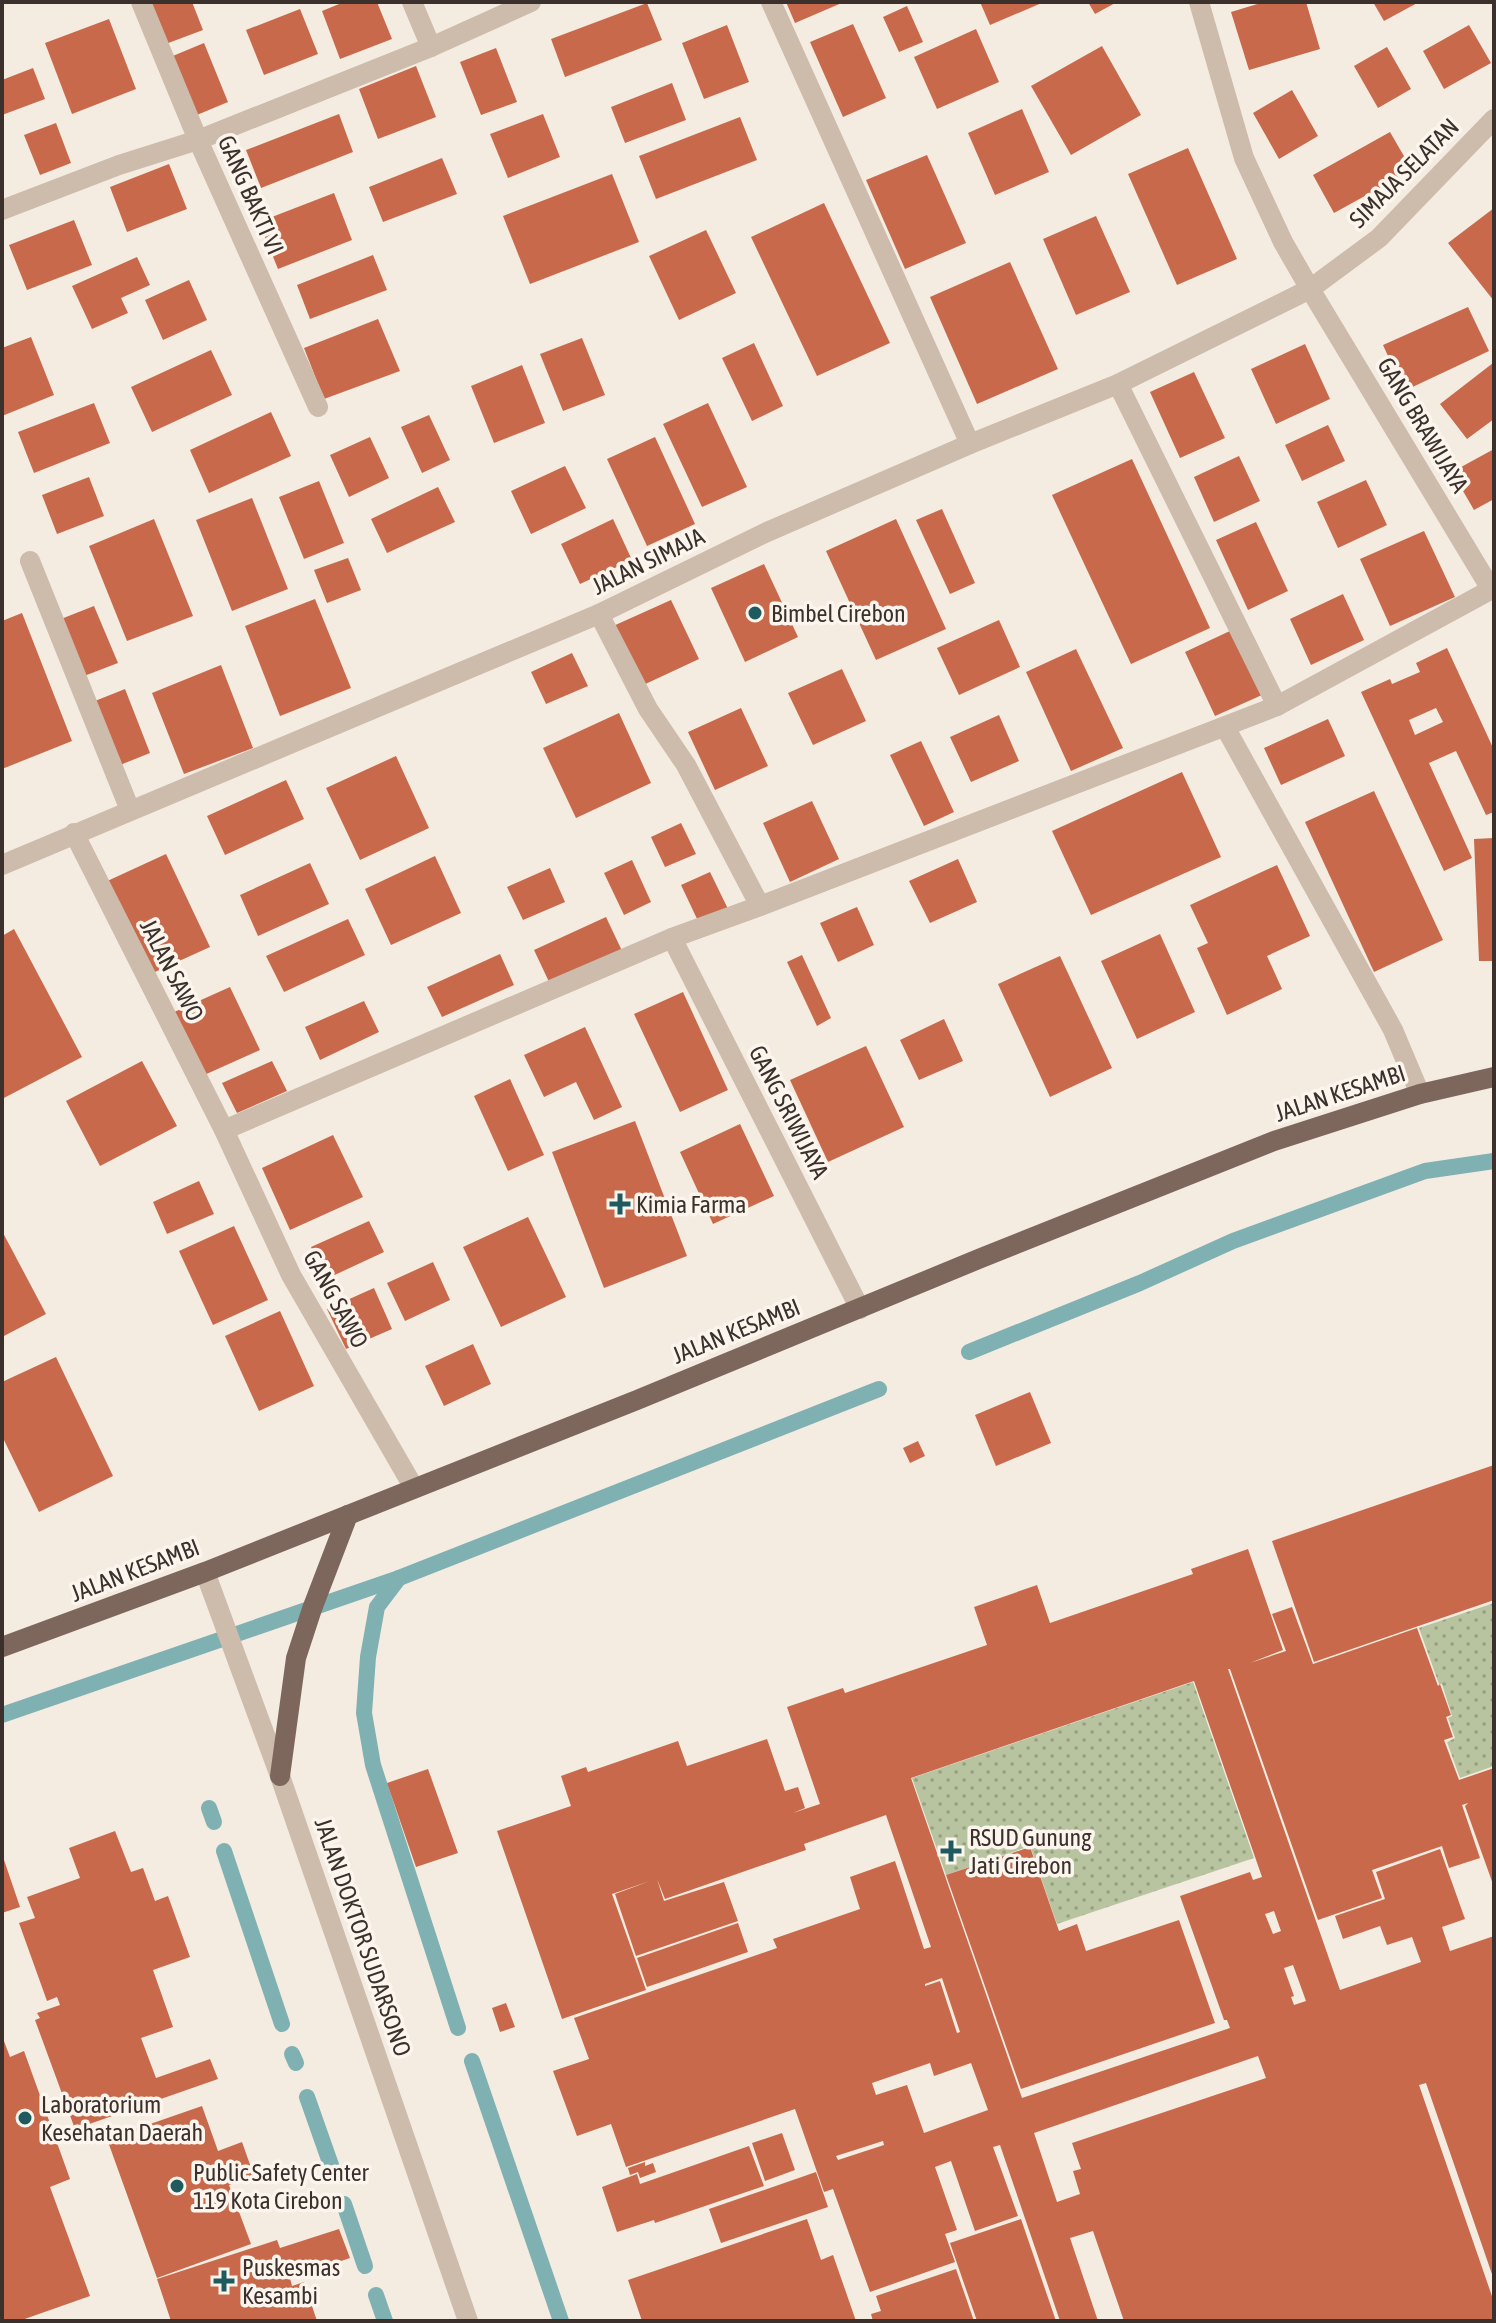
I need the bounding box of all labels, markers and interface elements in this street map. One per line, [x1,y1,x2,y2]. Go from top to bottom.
street label: SIMAJA SELATAN [1344,113,1464,233]
street label: GANG BAKTI VI [213,131,289,259]
street label: GANG BRAWIJAYA [1372,353,1474,497]
street label: JALAN SIMAJA [588,522,709,600]
place label: Bimbel Cirebon [771,600,906,627]
marker: Bimbel Cirebon [746,604,764,622]
street label: JALAN SAWO [135,915,209,1025]
street label: GANG SRIWIJAYA [744,1041,834,1183]
street label: JALAN KESAMBI [1271,1059,1409,1127]
place label: Kimia Farma [636,1191,746,1218]
marker: Kimia Farma [611,1195,629,1213]
street label: GANG SAWO [298,1246,374,1352]
street label: JALAN KESAMBI [668,1293,804,1369]
street label: JALAN KESAMBI [67,1533,203,1607]
street label: JALAN DOKTOR SUDARSONO [310,1814,416,2060]
place label: RSUD Gunung Jati Cirebon [969,1824,1092,1879]
marker: RSUD Gunung Jati Cirebon [940,1840,962,1862]
place label: Laboratorium Kesehatan Daerah [41,2091,203,2146]
marker: Laboratorium Kesehatan Daerah [16,2109,34,2127]
place label: Public Safety Center 119 Kota Cirebon [193,2159,370,2214]
marker: Public Safety Center 119 Kota Cirebon [168,2177,186,2195]
place label: Puskesmas Kesambi [242,2254,340,2309]
marker: Puskesmas Kesambi [213,2270,235,2292]

